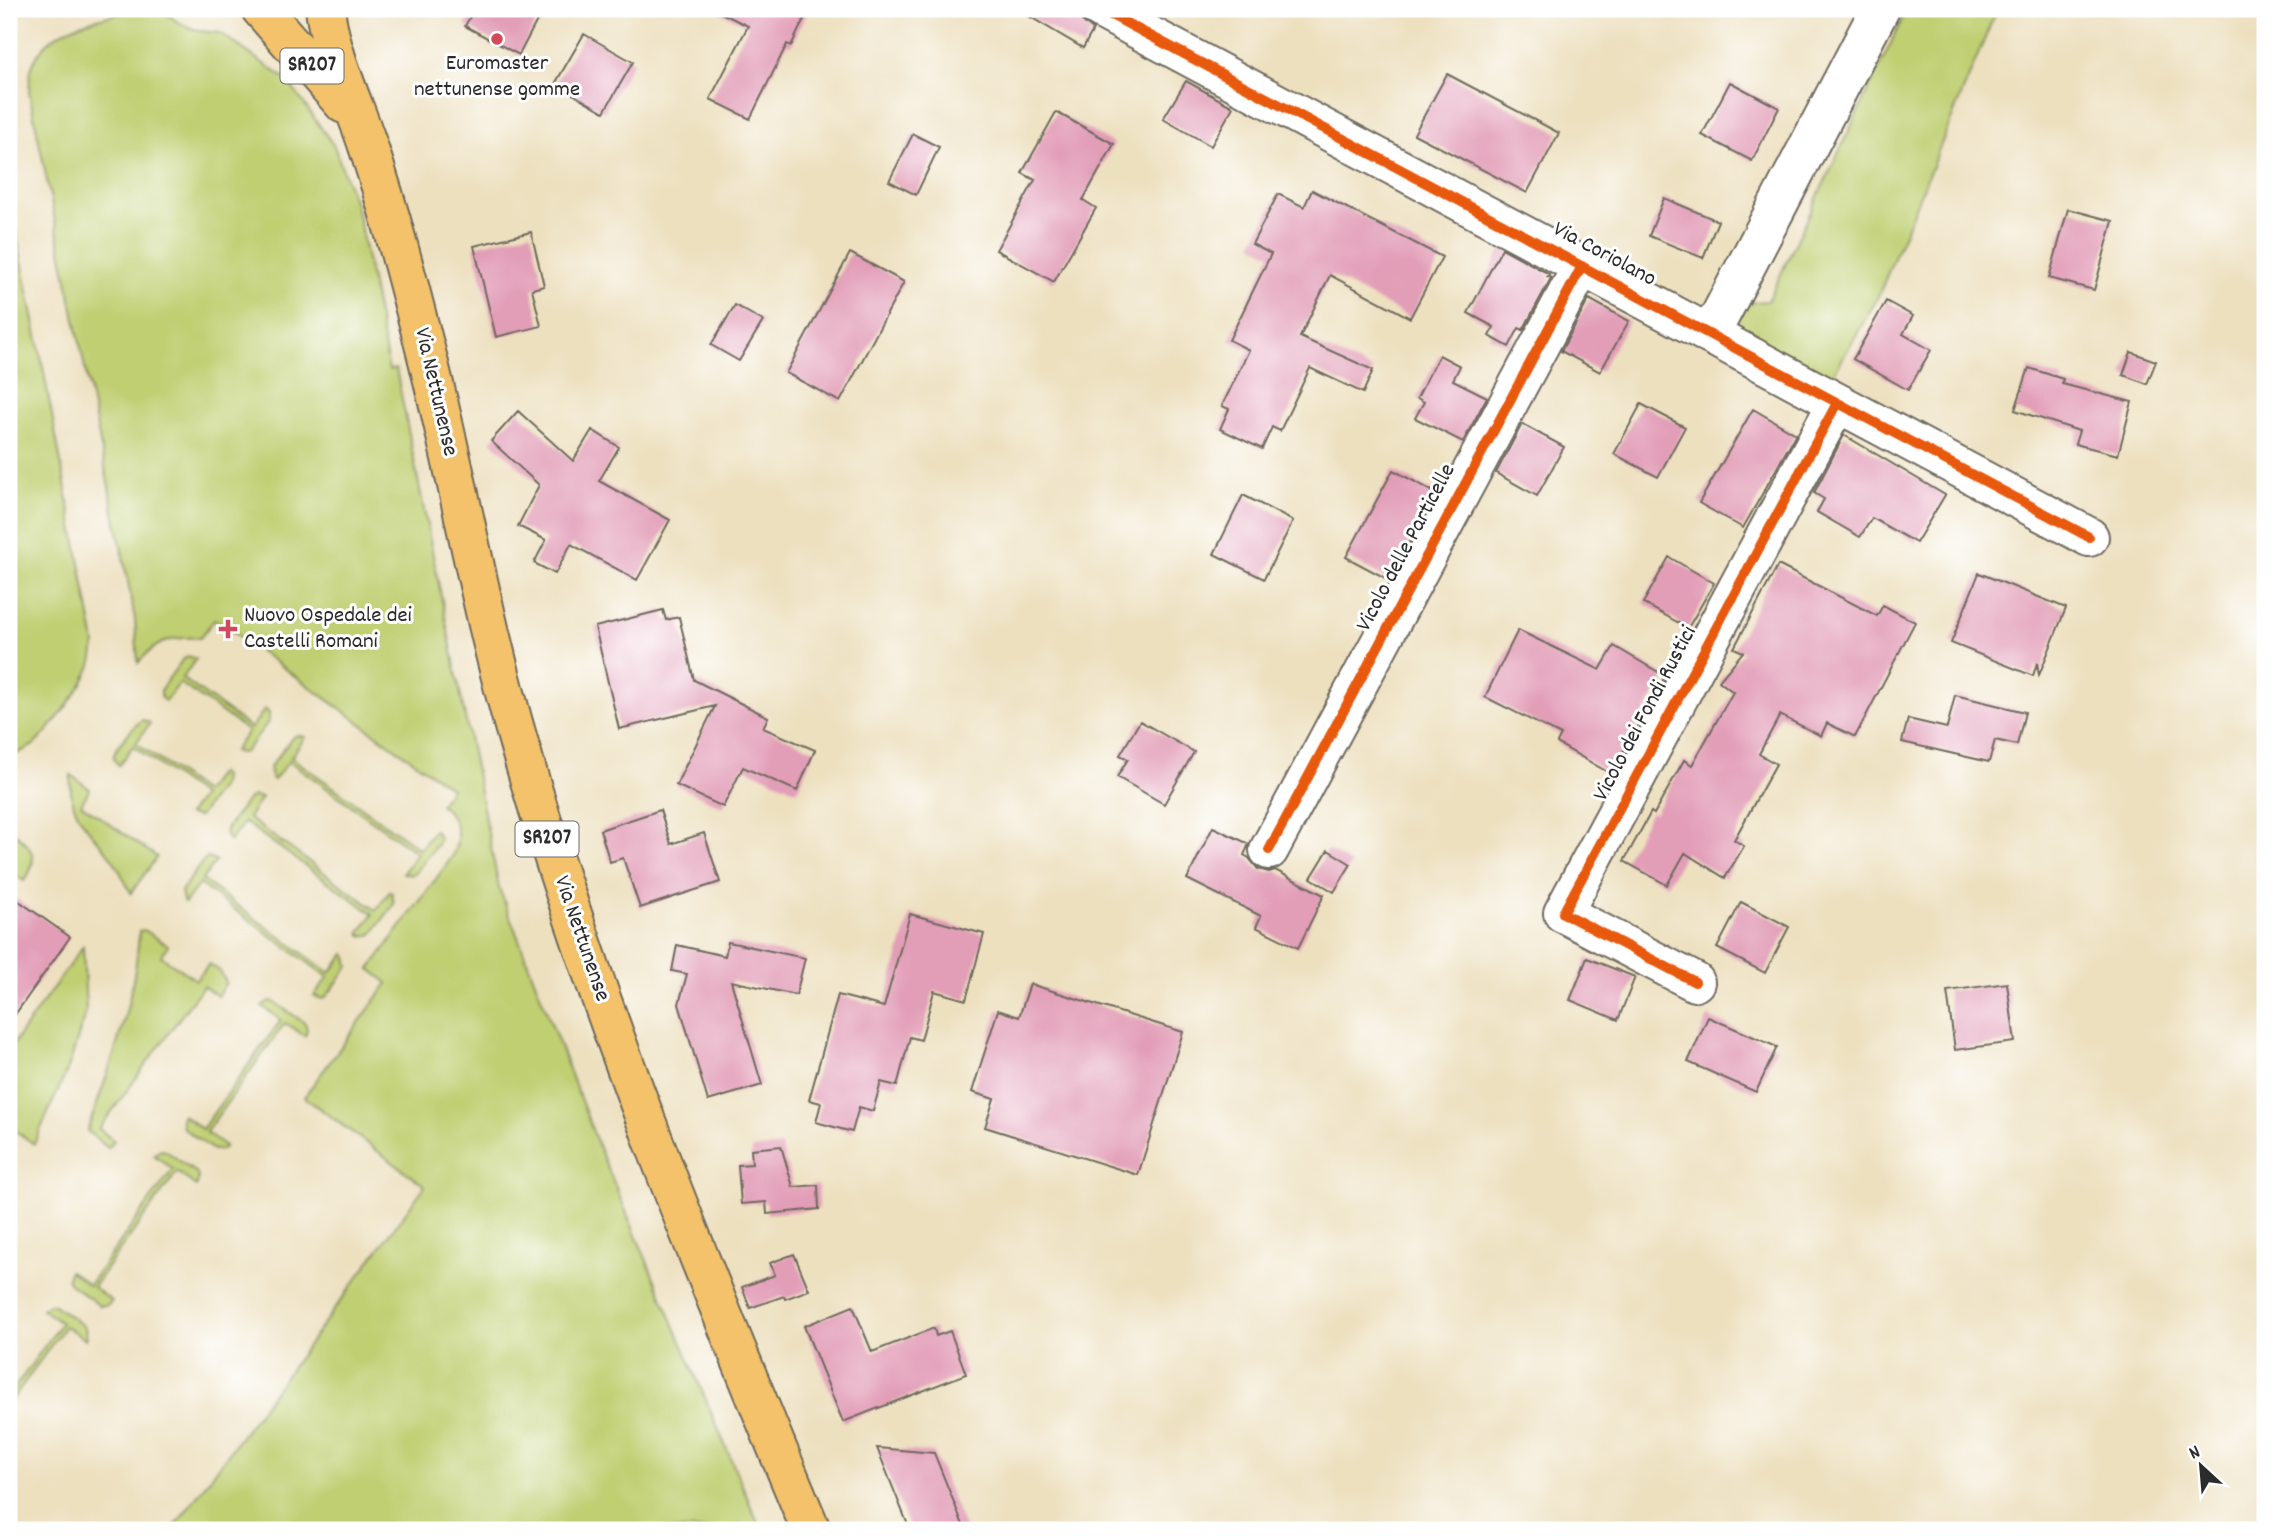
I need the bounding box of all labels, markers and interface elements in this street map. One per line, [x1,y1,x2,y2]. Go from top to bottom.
marker: Euromaster nettunense gomme [489,31,505,47]
road number: SR207 [280,48,344,84]
place label: Euromaster nettunense gomme [414,48,580,107]
street label: Via Coriolano [1546,214,1662,296]
street label: Via Nettunense [404,325,466,459]
street label: Vicolo delle Particelle [1349,458,1465,638]
place label: Nuovo Ospedale dei Castelli Romani [244,600,412,659]
marker: Nuovo Ospedale dei Castelli Romani [218,619,238,639]
street label: Vicolo dei Fondi Rustici [1586,620,1706,808]
road number: SR207 [516,822,578,856]
street label: Via Nettunense [544,872,618,1006]
north arrow [2166,1430,2236,1500]
text: N [2185,1440,2205,1468]

